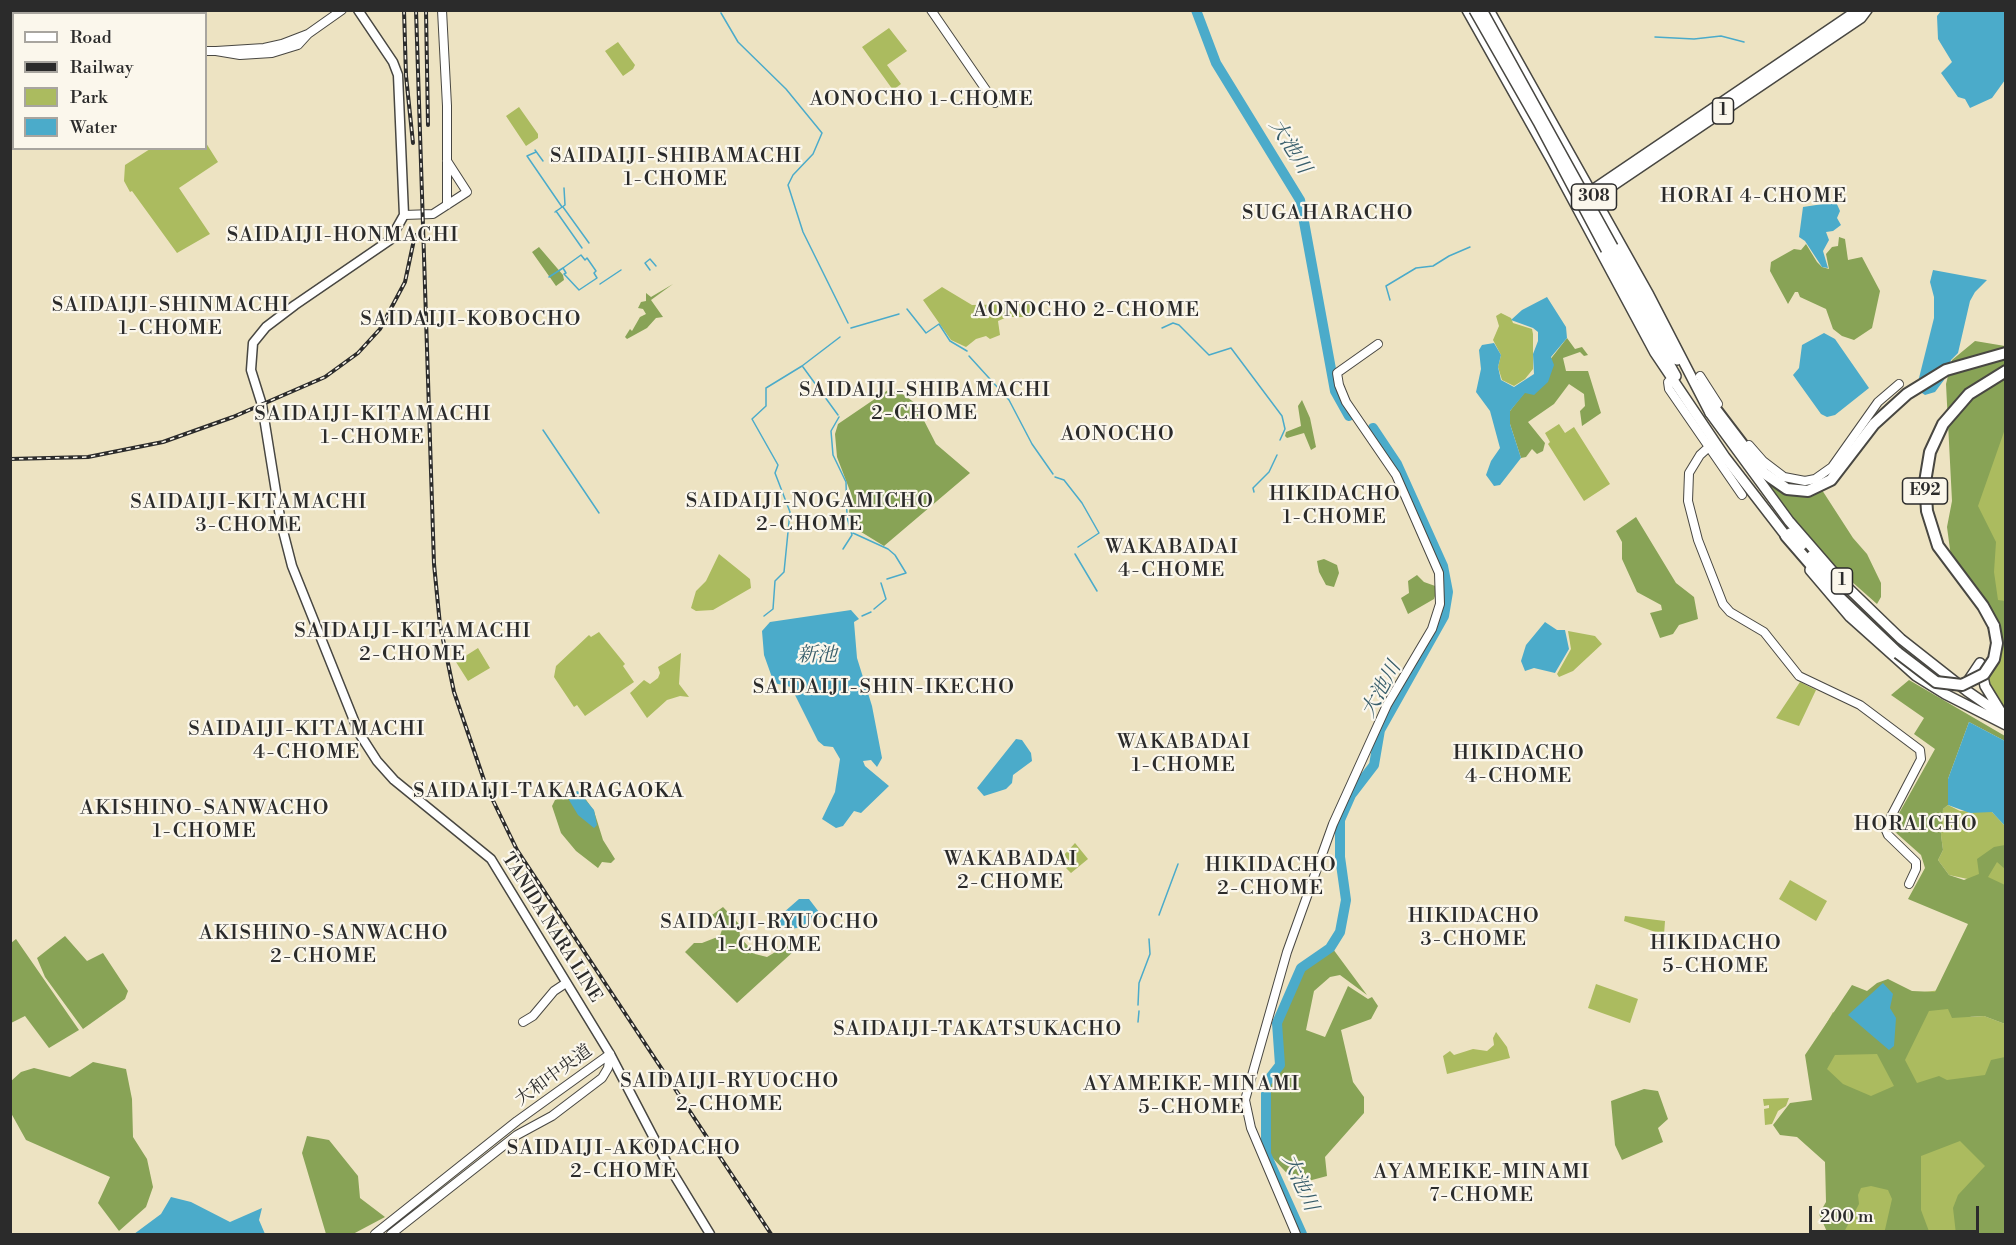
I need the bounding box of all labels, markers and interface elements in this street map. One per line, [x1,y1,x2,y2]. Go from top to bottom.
legend [12,12,207,150]
text: Road [70,26,112,49]
text: Railway [70,56,133,79]
text: Park [70,86,107,109]
district label: AONOCHO 1-CHOME [810,88,1034,112]
road number: 1 [1712,98,1734,124]
water label: 大池川 [1263,115,1315,179]
text: Water [70,116,117,139]
district label: SAIDAIJI-SHIBAMACHI 1-CHOME [550,145,802,192]
road number: 308 [1572,184,1616,210]
district label: HORAI 4-CHOME [1660,185,1848,209]
district label: SUGAHARACHO [1242,202,1414,226]
district label: SAIDAIJI-HONMACHI [227,224,459,248]
district label: SAIDAIJI-SHINMACHI 1-CHOME [52,294,290,341]
district label: AONOCHO 2-CHOME [973,299,1201,323]
district label: SAIDAIJI-KOBOCHO [360,308,582,332]
district label: SAIDAIJI-SHIBAMACHI 2-CHOME [799,379,1051,426]
district label: SAIDAIJI-KITAMACHI 1-CHOME [254,403,492,450]
district label: AONOCHO [1061,423,1175,447]
road number: E92 [1902,478,1948,504]
district label: HIKIDACHO 1-CHOME [1269,483,1401,530]
district label: SAIDAIJI-NOGAMICHO 2-CHOME [686,490,934,537]
district label: SAIDAIJI-KITAMACHI 3-CHOME [130,491,368,538]
district label: WAKABADAI 4-CHOME [1105,536,1239,583]
road number: 1 [1832,568,1852,594]
district label: SAIDAIJI-KITAMACHI 2-CHOME [294,620,532,667]
water label: 新池 [797,644,837,668]
water label: 大池川 [1357,658,1407,722]
district label: SAIDAIJI-SHIN-IKECHO [753,676,1015,700]
district label: SAIDAIJI-KITAMACHI 4-CHOME [188,718,426,765]
district label: WAKABADAI 1-CHOME [1117,731,1251,778]
district label: HIKIDACHO 4-CHOME [1453,742,1585,789]
district label: SAIDAIJI-TAKARAGAOKA [413,780,685,804]
district label: AKISHINO-SANWACHO 1-CHOME [80,797,330,844]
district label: HORAICHO [1854,813,1978,837]
district label: WAKABADAI 2-CHOME [944,848,1078,895]
street label: TANIDA NARA LINE [496,849,606,1007]
district label: HIKIDACHO 2-CHOME [1205,854,1337,901]
district label: HIKIDACHO 3-CHOME [1408,905,1540,952]
district label: SAIDAIJI-RYUOCHO 1-CHOME [660,911,880,958]
district label: AKISHINO-SANWACHO 2-CHOME [199,922,449,969]
district label: HIKIDACHO 5-CHOME [1650,932,1782,979]
district label: SAIDAIJI-TAKATSUKACHO [833,1018,1123,1042]
street label: 大和中央道 [511,1041,597,1111]
district label: SAIDAIJI-RYUOCHO 2-CHOME [620,1070,840,1117]
district label: AYAMEIKE-MINAMI 5-CHOME [1084,1073,1300,1120]
district label: SAIDAIJI-AKODACHO 2-CHOME [507,1137,741,1184]
water label: 大池川 [1276,1151,1322,1215]
district label: AYAMEIKE-MINAMI 7-CHOME [1374,1161,1590,1208]
scale bar [1812,1194,1982,1232]
text: 200 m [1820,1205,1874,1228]

